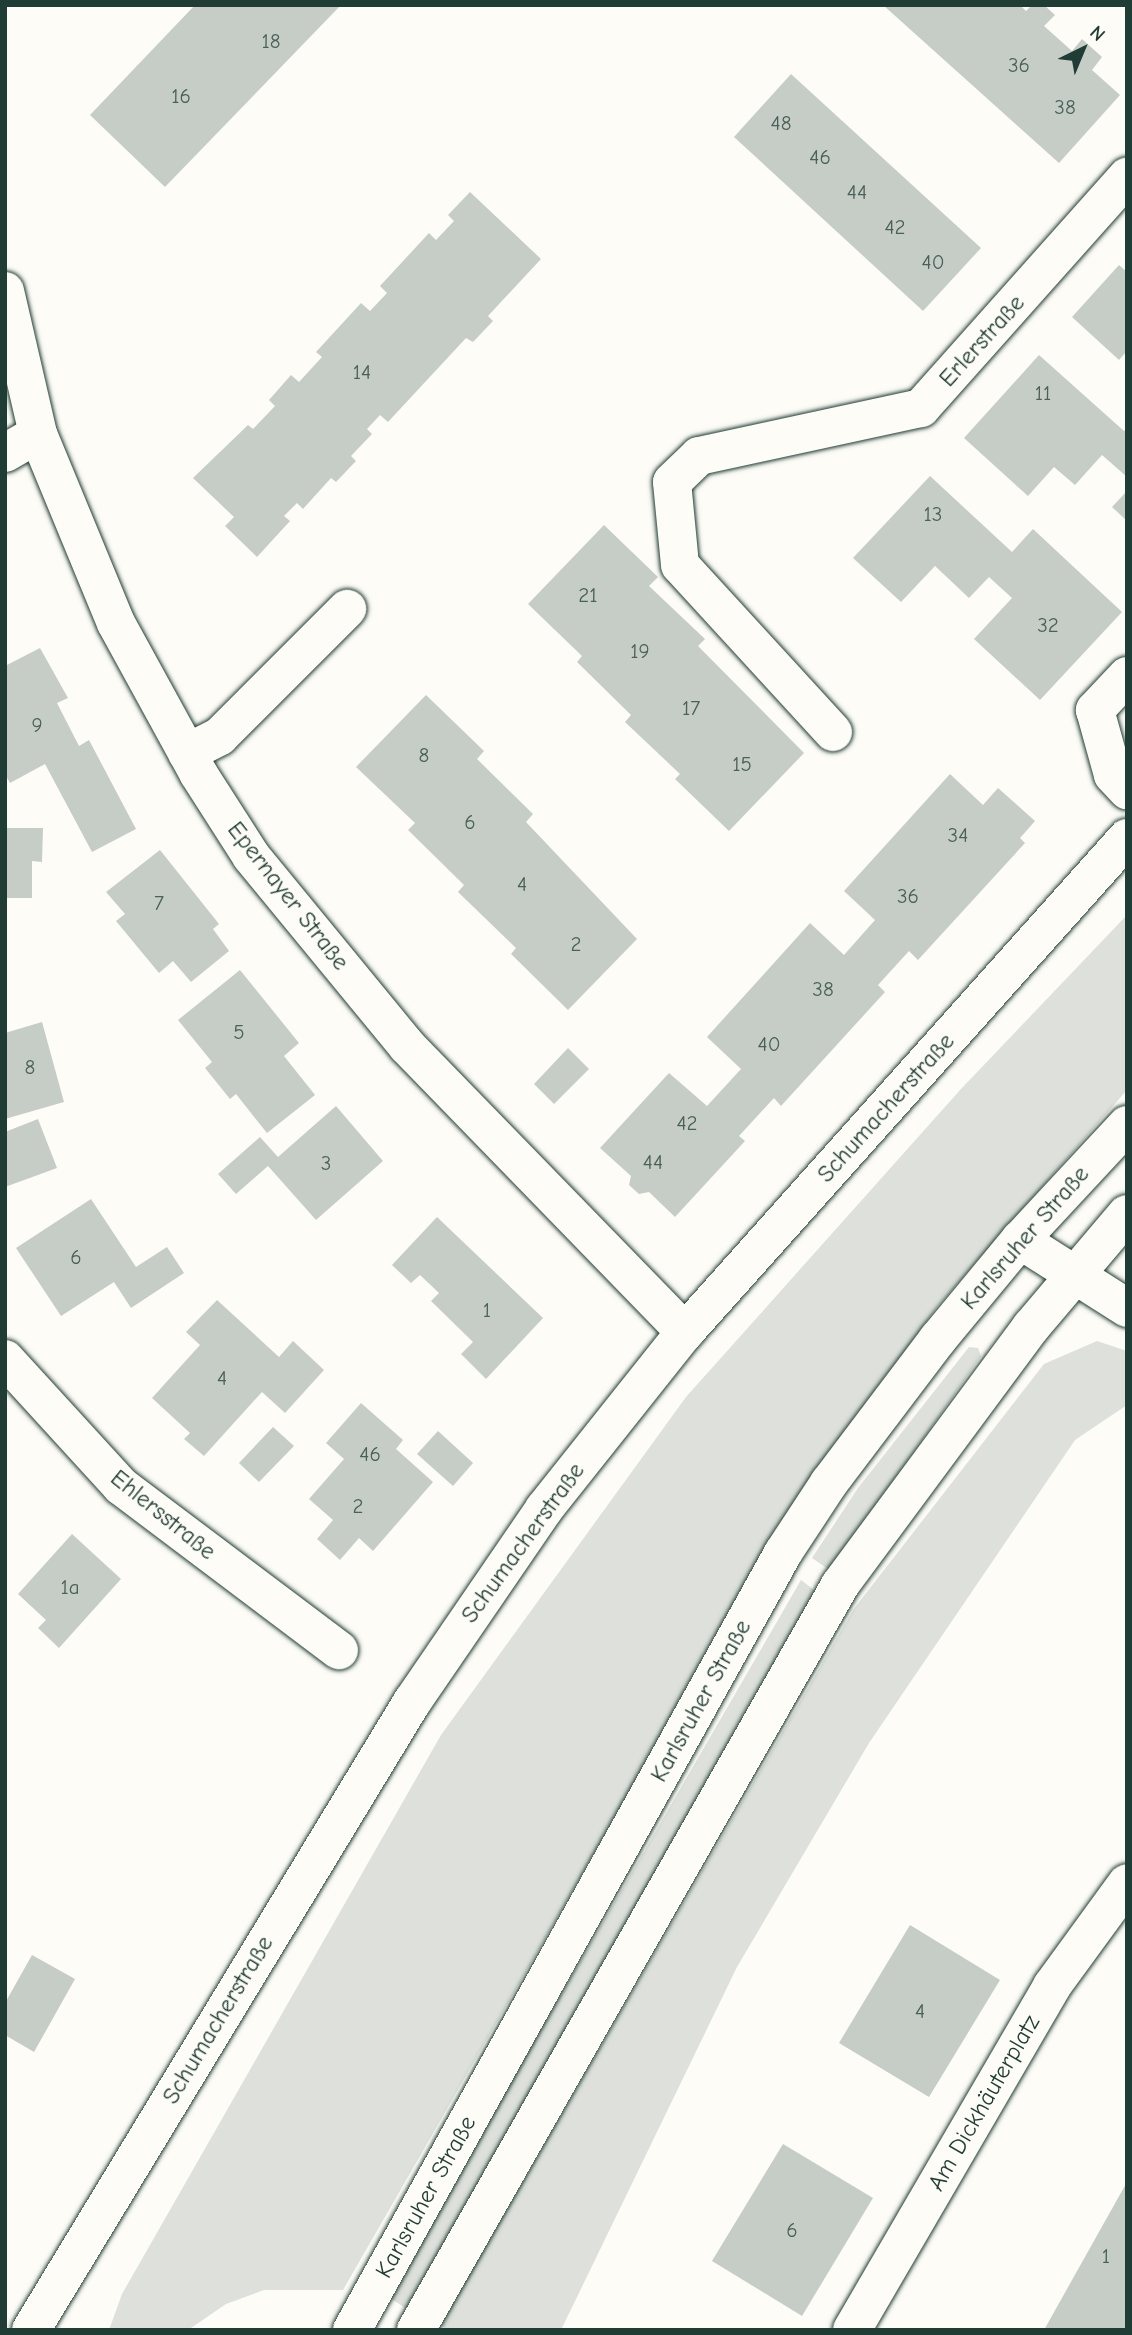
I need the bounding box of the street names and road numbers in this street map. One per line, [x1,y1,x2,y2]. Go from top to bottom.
street label: Erlerstraße [933,289,1031,393]
street label: Epernayer Straße [221,816,355,976]
street label: Schumacherstraße [811,1027,961,1189]
street label: Karlsruher Straße [955,1160,1095,1316]
street label: Schumacherstraße [455,1457,591,1629]
street label: Ehlersstraße [105,1464,221,1566]
street label: Karlsruher Straße [645,1615,757,1787]
street label: Schumacherstraße [156,1931,280,2109]
street label: Am Dickhäuterplatz [922,2010,1046,2196]
street label: Karlsruher Straße [370,2111,482,2283]

